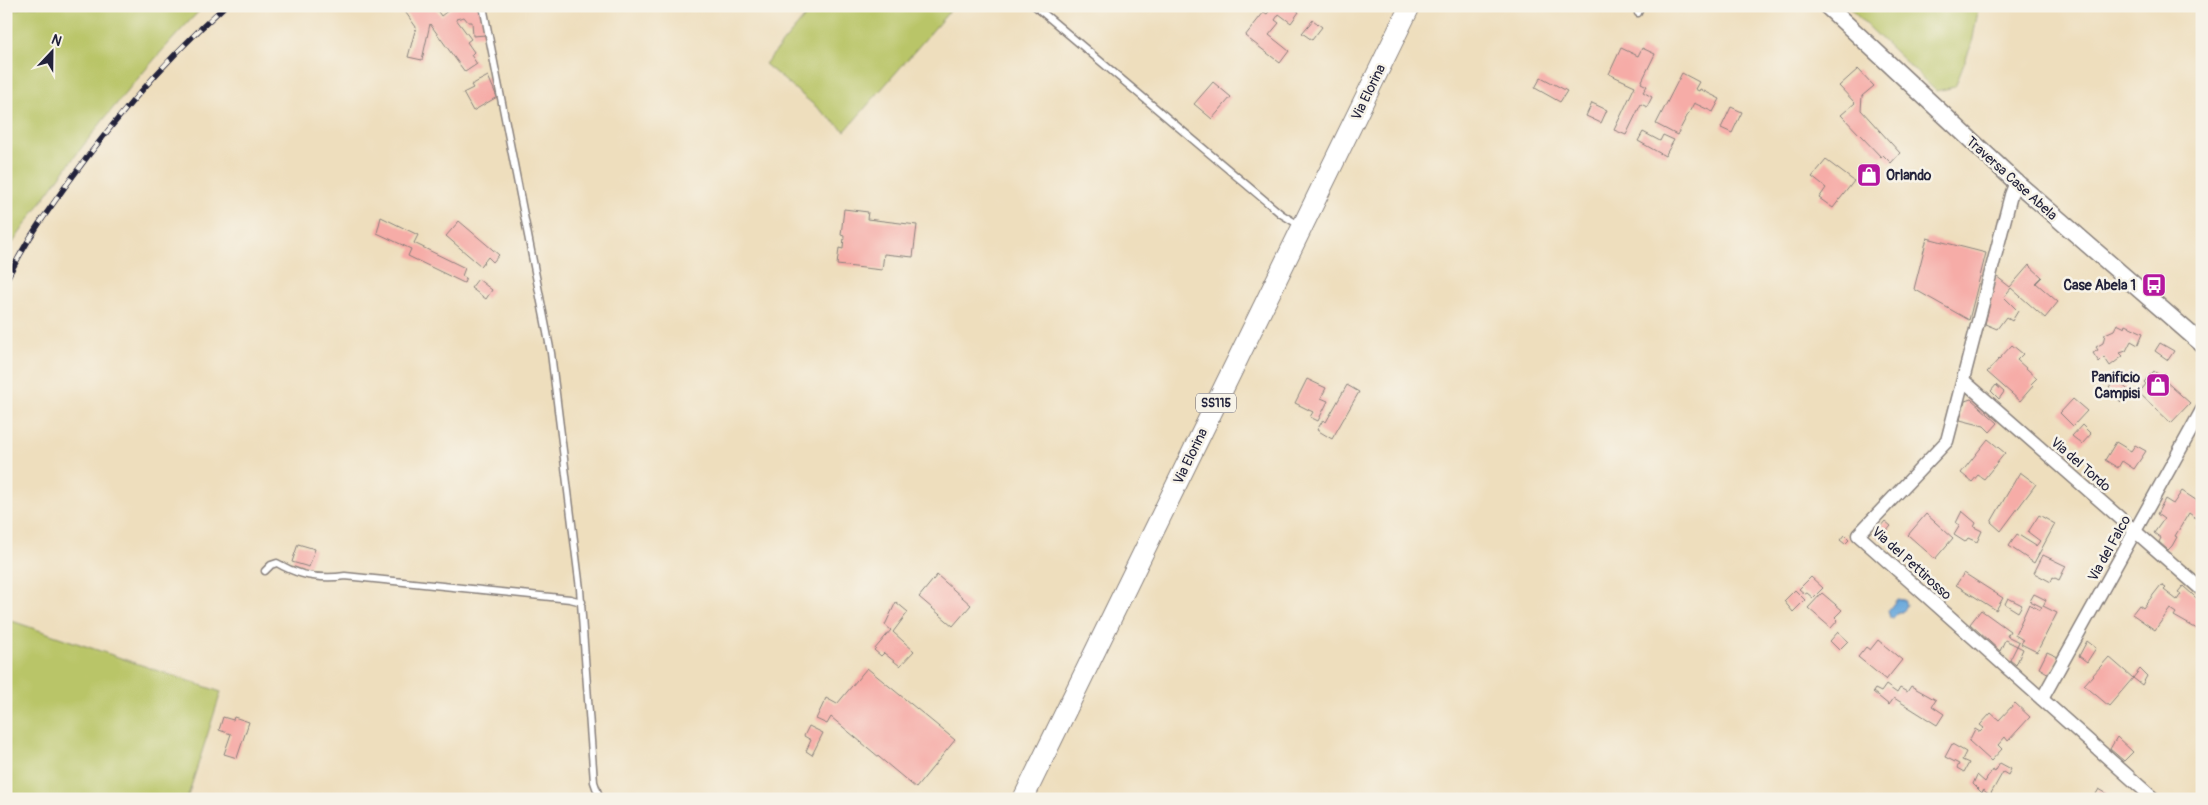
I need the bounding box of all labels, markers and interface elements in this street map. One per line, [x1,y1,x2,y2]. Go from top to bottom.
north arrow [28,28,78,78]
text: N [49,31,64,50]
street label: Via Elorina [1348,61,1389,123]
street label: Traversa Case Abela [1963,133,2061,224]
shop icon: Orlando [1856,162,1882,188]
place label: Orlando [1886,167,1932,184]
bus stop icon: Case Abela 1 [2141,272,2167,298]
place label: Case Abela 1 [2063,277,2136,294]
place label: Panificio Campisi [2091,369,2141,402]
shop icon: Panificio Campisi [2145,372,2171,398]
road number: SS115 [1196,393,1236,412]
street label: Via Elorina [1170,425,1211,487]
street label: Via del Tordo [2047,434,2115,495]
street label: Via del Falco [2084,512,2135,584]
street label: Via del Pettirosso [1868,523,1955,604]

